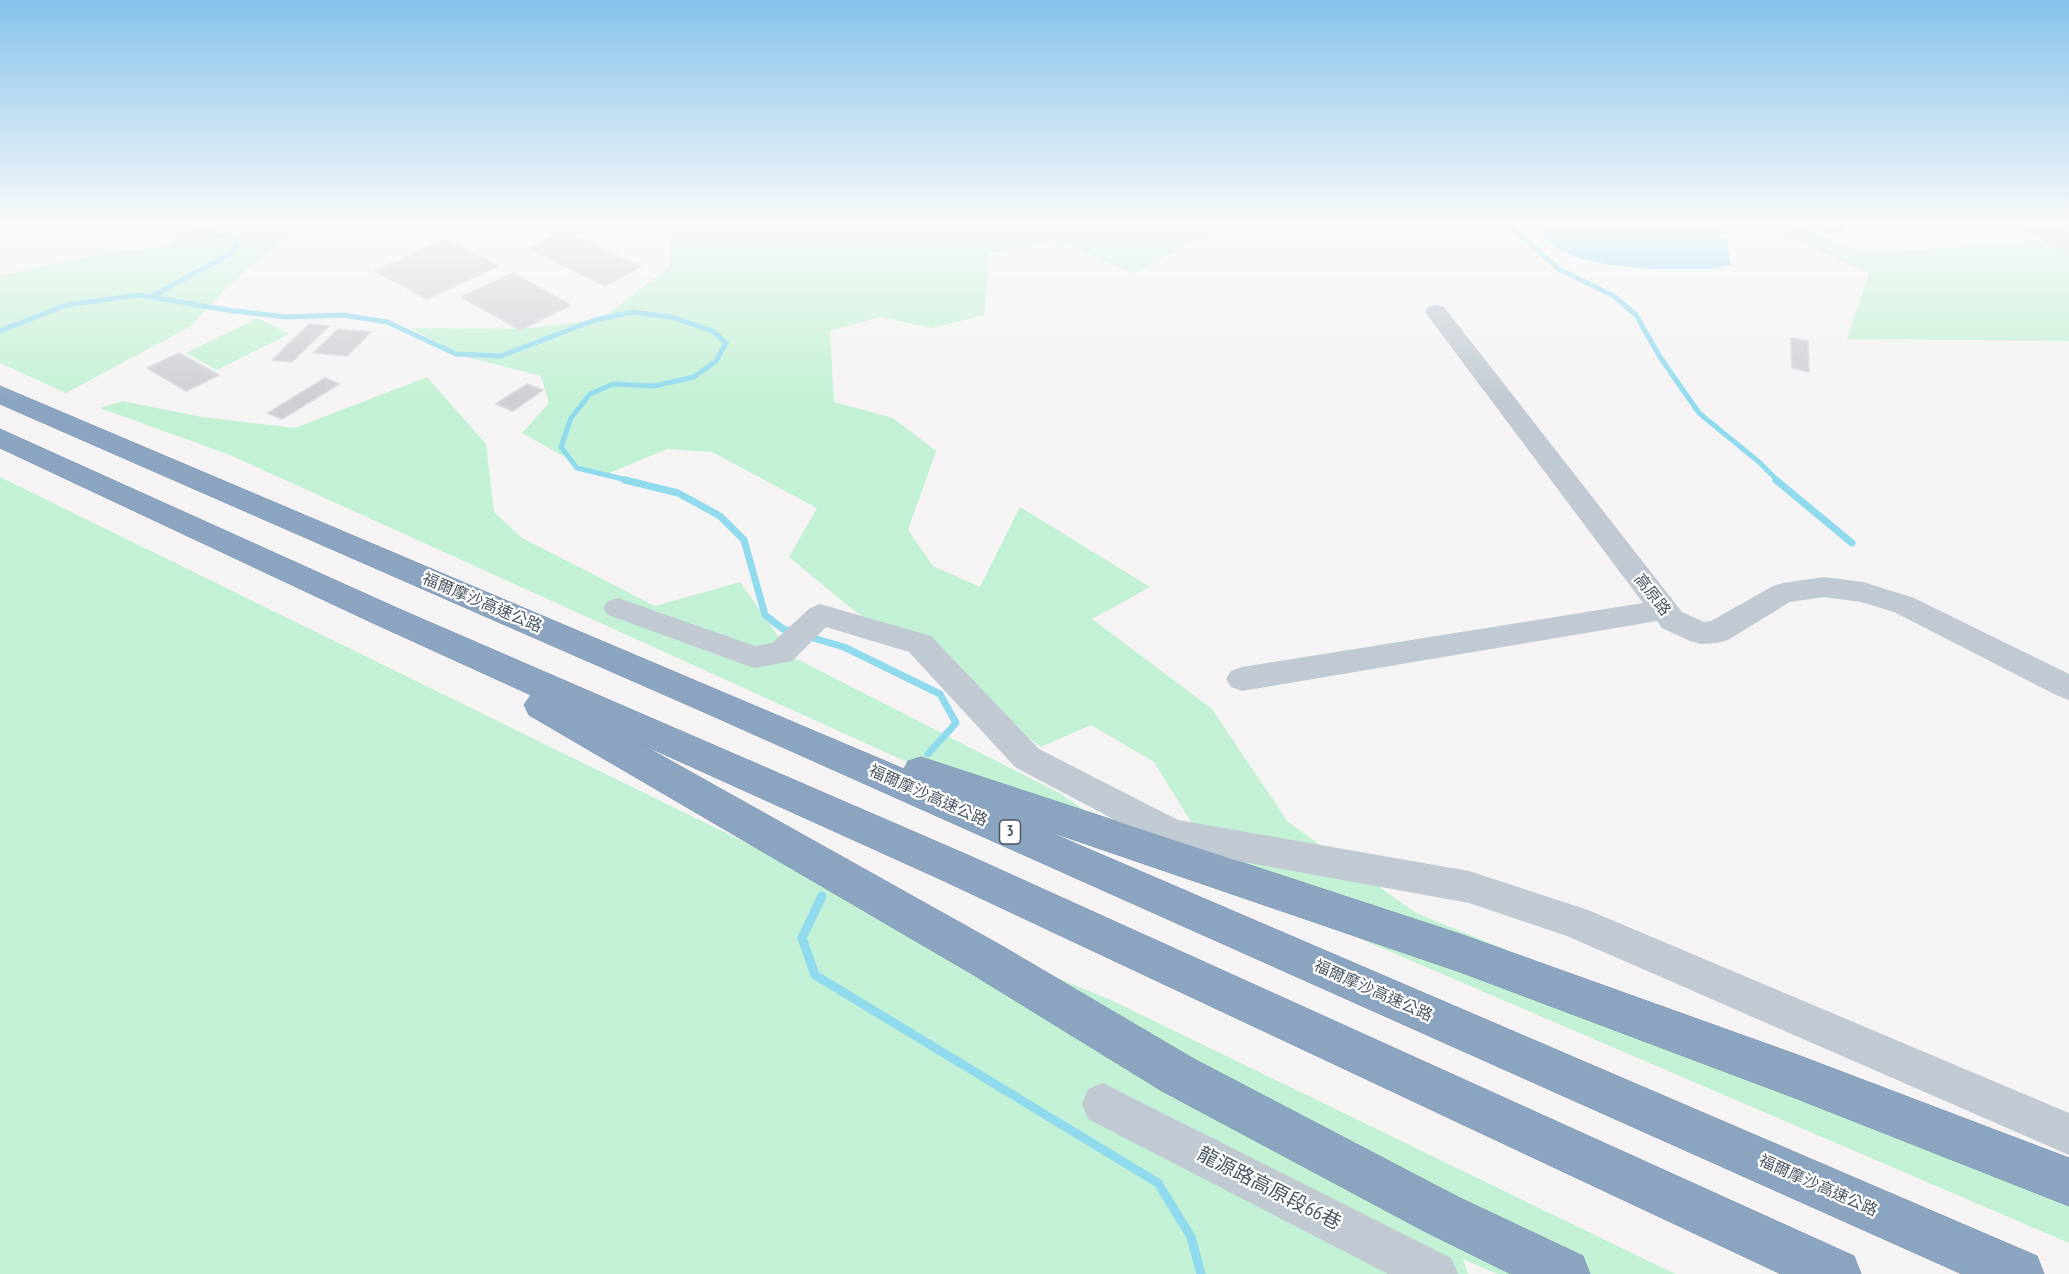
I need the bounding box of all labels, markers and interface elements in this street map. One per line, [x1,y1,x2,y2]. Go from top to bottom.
street label: 福爾摩沙高速公路 [419,569,545,637]
street label: 高原路 [1630,570,1674,620]
street label: 福爾摩沙高速公路 [866,761,990,831]
road number: 3 [1000,820,1020,844]
street label: 福爾摩沙高速公路 [1311,956,1435,1026]
street label: 龍源路高原段66巷 [1193,1142,1345,1236]
street label: 福爾摩沙高速公路 [1756,1151,1880,1221]

